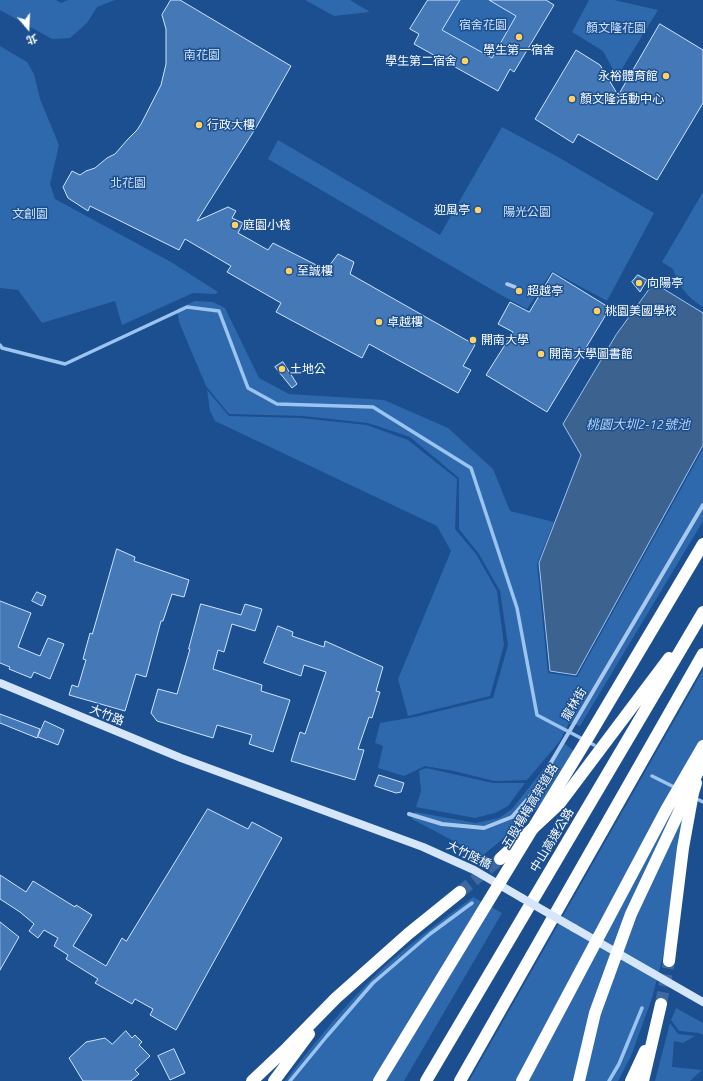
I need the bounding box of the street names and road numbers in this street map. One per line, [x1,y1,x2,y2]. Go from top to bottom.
street label: 龍林街 [559,685,589,723]
street label: 大竹路 [88,702,126,728]
street label: 五股楊梅高架道路 [499,761,561,851]
street label: 中山高速公路 [527,805,577,875]
street label: 大竹陸橋 [444,838,494,872]

